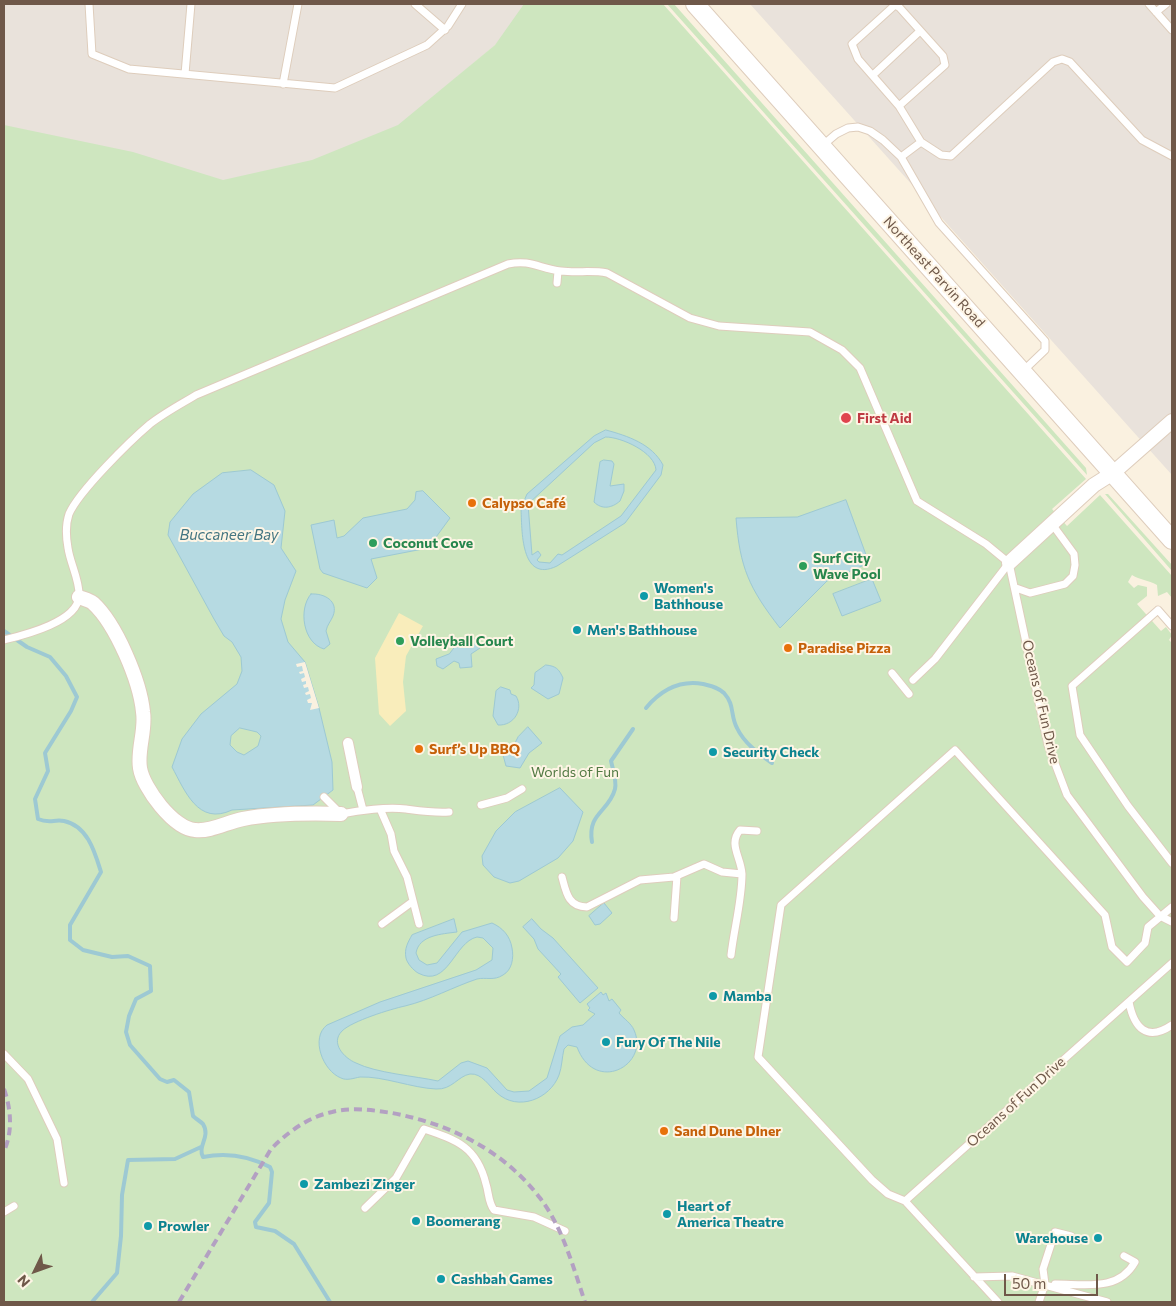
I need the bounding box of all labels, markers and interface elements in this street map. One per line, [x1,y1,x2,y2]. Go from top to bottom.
street label: Northeast Parvin Road [880,213,988,331]
place label: First Aid [857,410,912,426]
marker: First Aid [839,411,853,425]
place label: Calypso Café [482,495,566,511]
marker: Calypso Café [466,497,478,509]
water label: Buccaneer Bay [180,526,278,544]
place label: Coconut Cove [383,535,473,551]
marker: Coconut Cove [367,537,379,549]
place label: Surf City Wave Pool [813,550,881,582]
marker: Surf City Wave Pool [797,560,809,572]
place label: Women's Bathhouse [654,580,723,612]
marker: Women's Bathhouse [638,590,650,602]
place label: Men's Bathhouse [587,622,697,638]
marker: Men's Bathhouse [571,624,583,636]
place label: Volleyball Court [410,633,513,649]
marker: Volleyball Court [394,635,406,647]
street label: Oceans of Fun Drive [1019,638,1063,766]
place label: Paradise Pizza [798,640,891,656]
marker: Paradise Pizza [782,642,794,654]
place label: Surf’s Up BBQ [429,741,520,757]
marker: Surf’s Up BBQ [413,743,425,755]
place label: Security Check [723,744,819,760]
marker: Security Check [707,746,719,758]
park label: Worlds of Fun [531,764,619,780]
place label: Mamba [723,988,772,1004]
marker: Mamba [707,990,719,1002]
place label: Fury Of The Nile [616,1034,721,1050]
marker: Fury Of The Nile [600,1036,612,1048]
street label: Oceans of Fun Drive [963,1053,1069,1151]
place label: Sand Dune DIner [674,1123,781,1139]
marker: Sand Dune DIner [658,1125,670,1137]
place label: Zambezi Zinger [314,1176,415,1192]
marker: Zambezi Zinger [298,1178,310,1190]
place label: Heart of America Theatre [677,1198,784,1230]
marker: Heart of America Theatre [661,1208,673,1220]
place label: Boomerang [426,1213,500,1229]
marker: Boomerang [410,1215,422,1227]
place label: Prowler [158,1218,209,1234]
marker: Prowler [142,1220,154,1232]
place label: Warehouse [1015,1230,1088,1246]
marker: Warehouse [1092,1232,1104,1244]
north arrow [10,1246,60,1296]
scale bar [1006,1264,1100,1296]
place label: Cashbah Games [451,1271,553,1287]
text: N [14,1272,33,1291]
marker: Cashbah Games [435,1273,447,1285]
text: 50 m [1012,1274,1046,1292]

